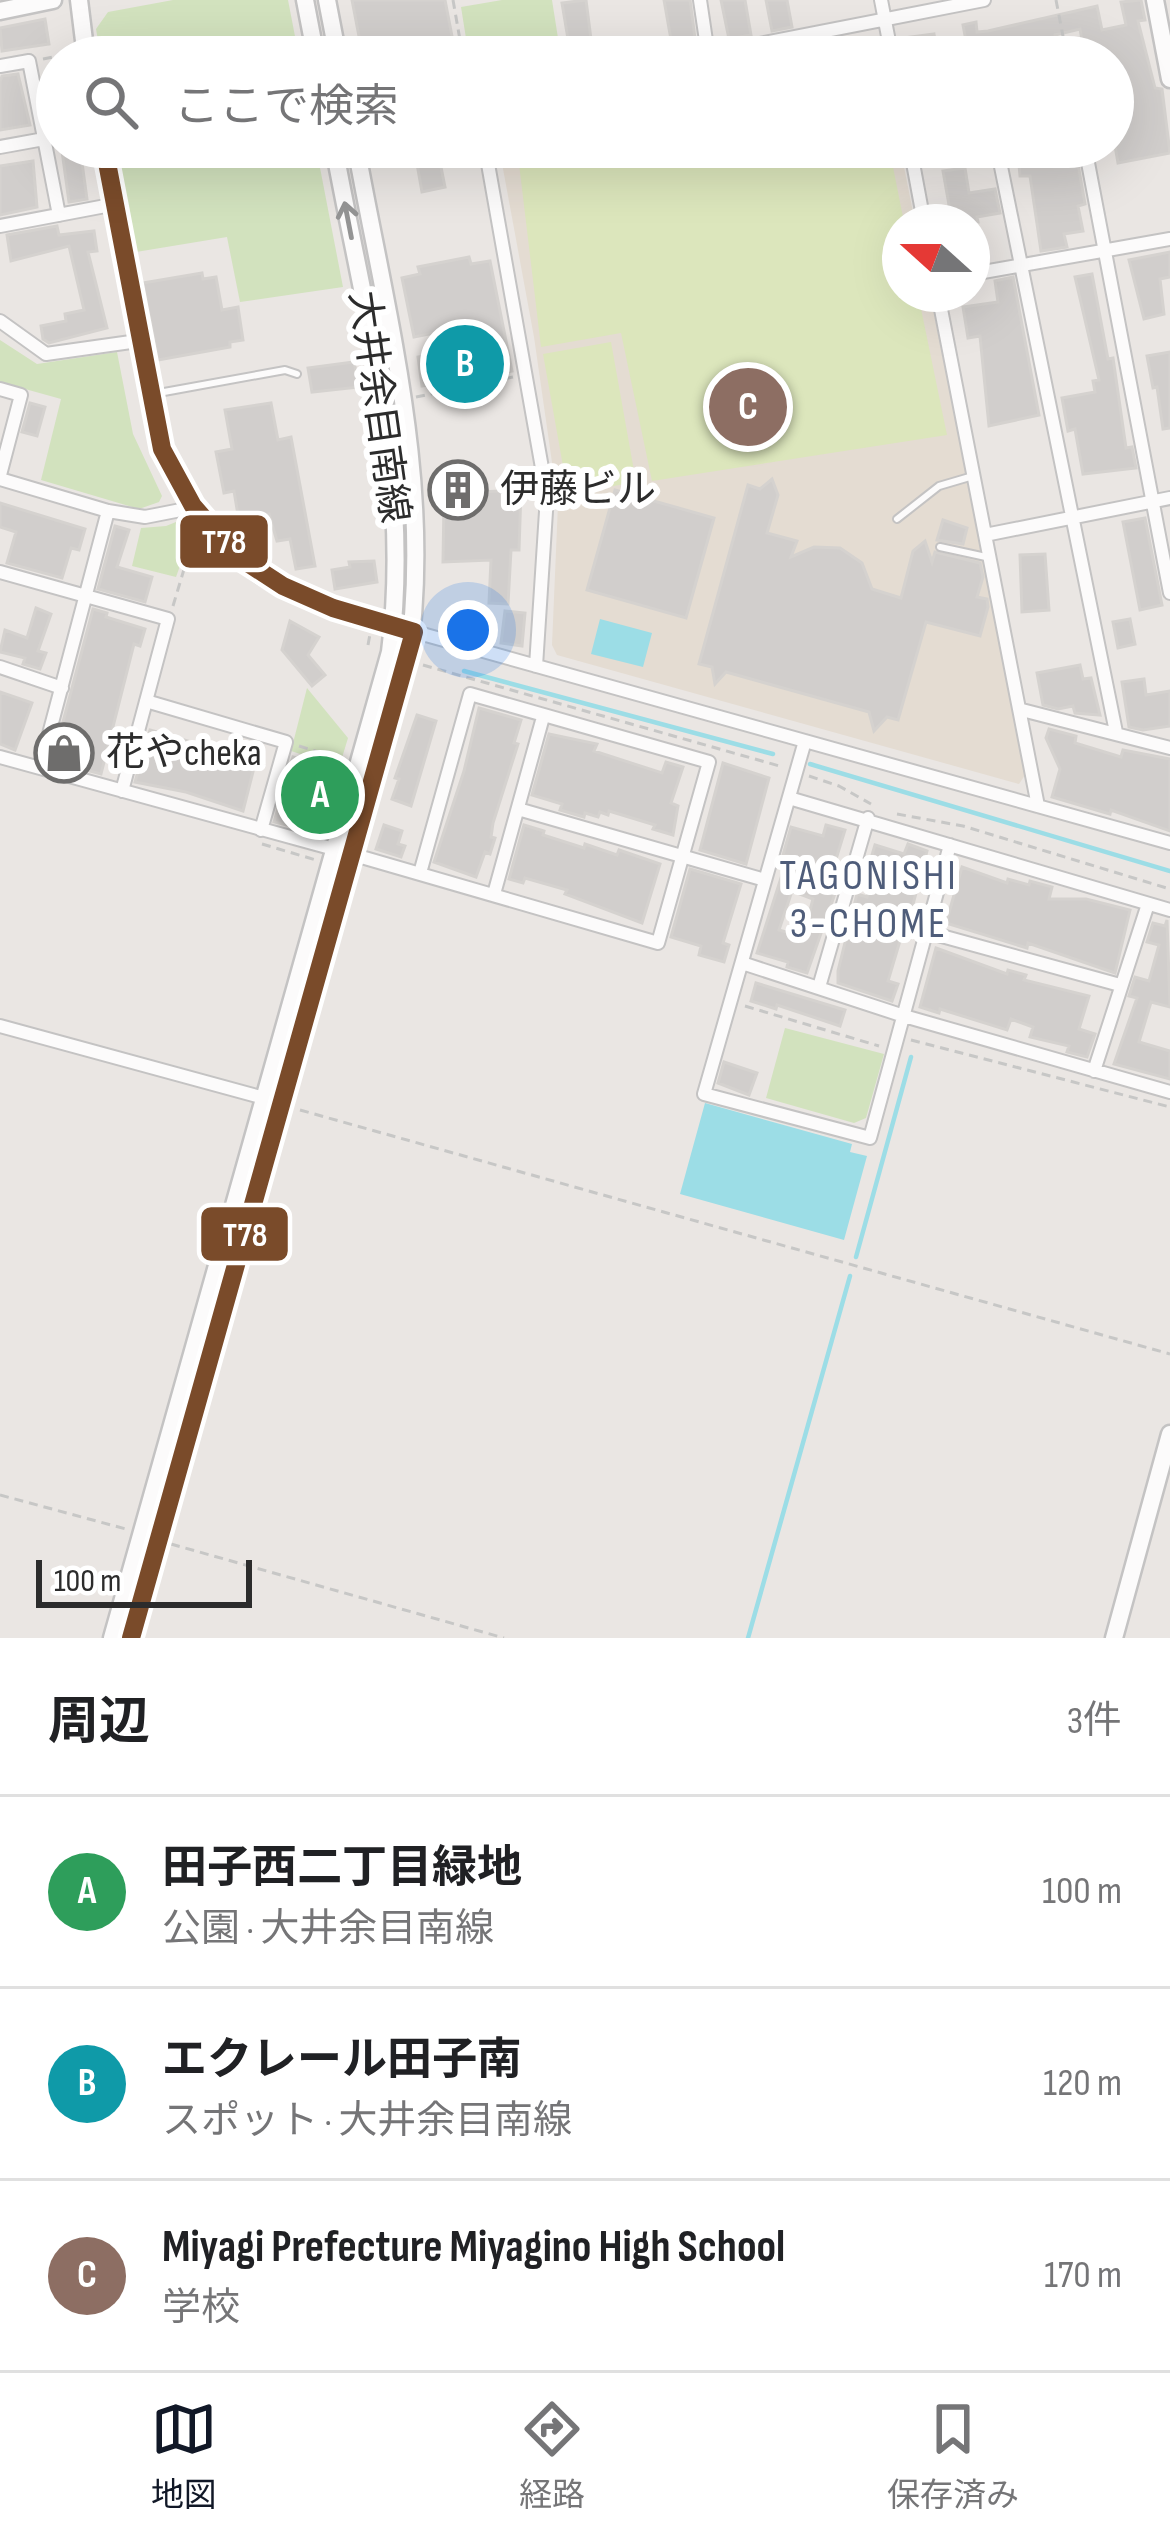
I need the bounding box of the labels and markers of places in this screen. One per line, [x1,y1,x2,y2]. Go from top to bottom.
pin: B [426,319,504,409]
pin: C [709,362,787,452]
building icon: 伊藤ビル [427,459,489,521]
place label: 伊藤ビル [500,467,656,514]
shop icon: 花やcheka [33,722,95,784]
place label: 花やcheka [106,730,262,777]
pin: A [281,750,359,840]

